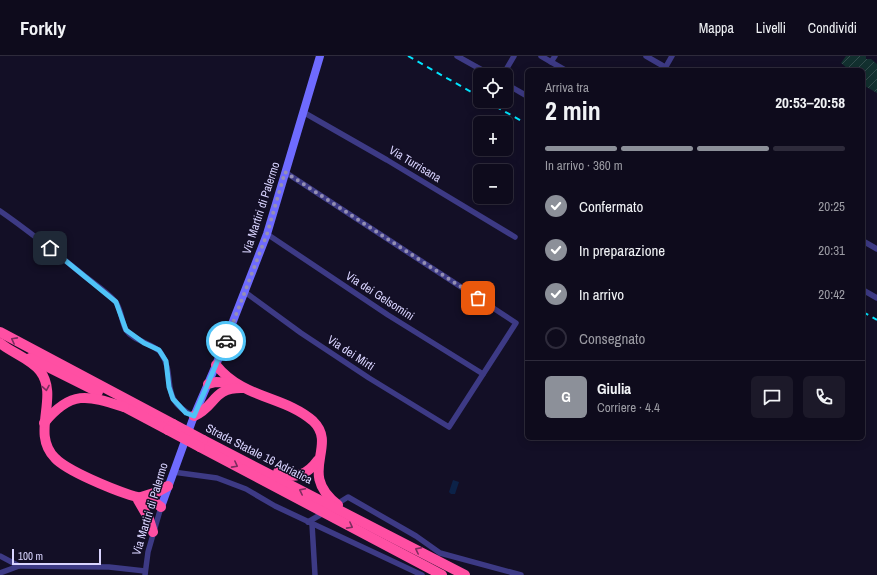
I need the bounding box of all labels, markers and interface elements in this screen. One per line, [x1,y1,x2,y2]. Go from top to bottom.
text: Forkly [20,15,66,41]
text: Mappa [699,19,734,37]
text: Livelli [756,19,786,37]
text: Condividi [808,19,857,37]
map controls [473,68,513,204]
button: locate [473,68,513,108]
text: Arriva tra [545,79,589,96]
text: 20:53–20:58 [775,92,845,113]
text: 2 min [545,93,601,128]
button: + [473,116,513,156]
street label: Via Turrisana [386,142,445,186]
text: In arrivo · 360 m [545,157,623,174]
street label: Via Martiri di Palermo [239,160,283,256]
button: − [473,164,513,204]
icon: check [545,195,567,217]
text: Confermato [579,196,643,217]
text: 20:25 [818,198,845,215]
pin [33,231,67,265]
icon: home [39,237,61,259]
icon: check [545,239,567,261]
text: In preparazione [579,240,665,261]
text: 20:31 [818,242,845,259]
street label: Via dei Gelsomini [343,268,417,324]
pin [461,281,495,315]
icon: check [545,283,567,305]
text: In arrivo [579,284,624,305]
text: 20:42 [818,286,845,303]
icon: bag [467,287,489,309]
courier [206,321,246,361]
text: Consegnato [579,328,645,349]
icon: car [215,330,237,352]
street label: Via dei Mirti [324,332,378,374]
one-way arrow [11,338,19,345]
button: chat [751,376,793,418]
button: phone [803,376,845,418]
text: Giulia [597,378,631,399]
one-way arrow [41,385,50,391]
text: G [561,386,571,407]
text: Corriere · 4.4 [597,399,660,416]
street label: Strada Statale 16 Adriatica [203,420,316,488]
street label: Via Martiri di Palermo [128,461,172,557]
one-way arrow [231,461,238,468]
one-way arrow [299,488,307,495]
one-way arrow [346,522,353,529]
scale bar [12,547,101,566]
one-way arrow [415,548,422,555]
text: 100 m [18,549,43,563]

